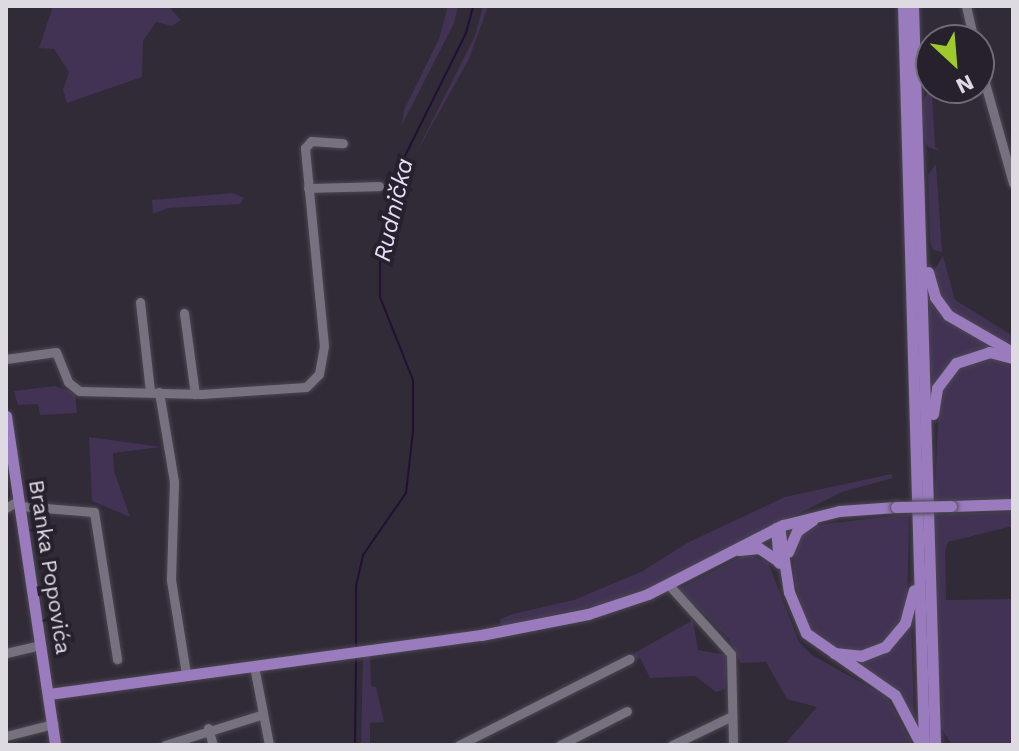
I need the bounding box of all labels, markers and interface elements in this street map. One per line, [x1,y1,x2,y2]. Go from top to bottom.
north arrow [915,24,995,104]
text: N [952,69,978,99]
water label: Rudnička [368,156,420,264]
street label: Branka Popovića [23,478,77,656]

